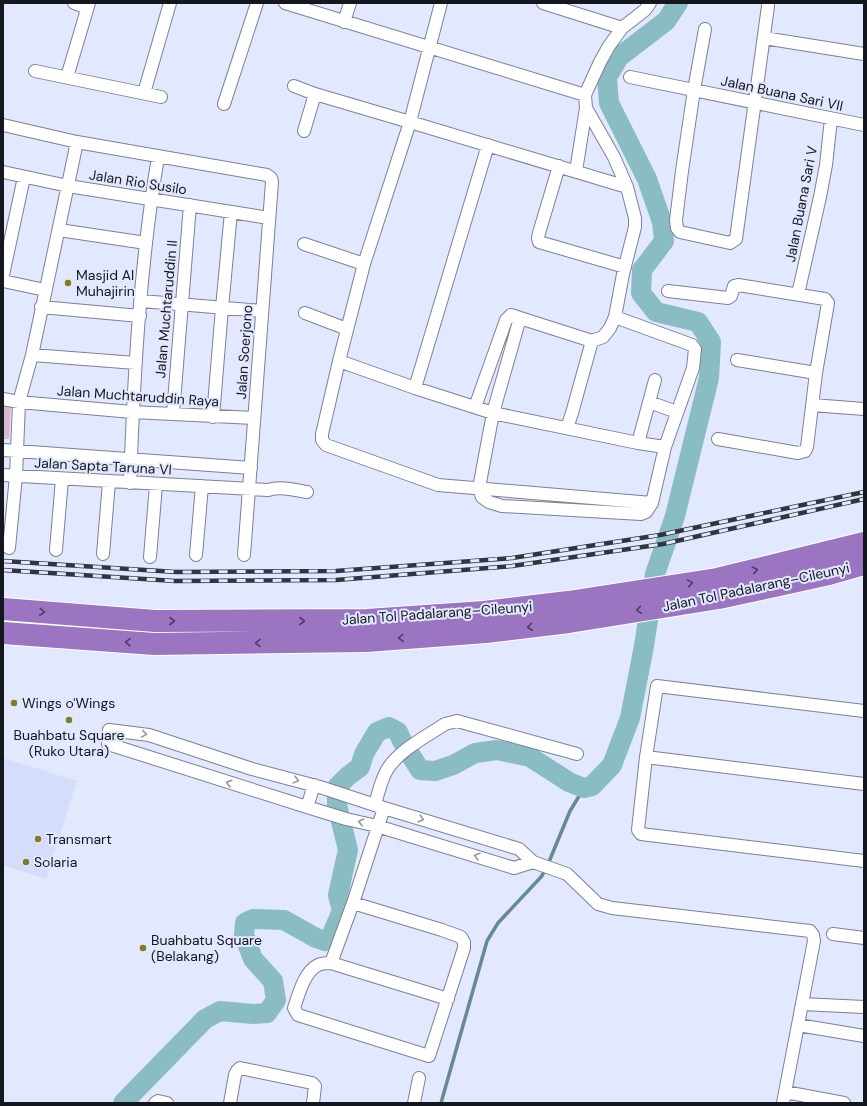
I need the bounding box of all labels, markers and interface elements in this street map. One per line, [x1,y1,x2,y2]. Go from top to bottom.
street label: Jalan Buana Sari VII [719,71,845,115]
street label: Jalan Buana Sari V [781,144,821,264]
street label: Jalan Rio Susilo [88,165,188,199]
street label: Jalan Muchtaruddin II [151,239,181,379]
place label: Masjid Al Muhajirin [76,266,135,300]
marker: Masjid Al Muhajirin [63,278,73,288]
street label: Jalan Soerjono [232,304,256,400]
street label: Jalan Muchtaruddin Raya [56,381,220,411]
street label: Jalan Sapta Taruna VI [34,453,172,479]
street label: Jalan Tol Padalarang–Cileunyi [661,558,851,616]
one-way arrow [752,566,758,574]
one-way arrow [687,579,693,588]
street label: Jalan Tol Padalarang–Cileunyi [341,597,533,629]
one-way arrow [636,605,643,614]
one-way arrow [39,608,45,617]
one-way arrow [169,617,175,625]
one-way arrow [299,617,305,625]
one-way arrow [527,622,533,631]
one-way arrow [398,634,404,643]
one-way arrow [125,638,131,647]
one-way arrow [255,638,261,647]
place label: Wings o'Wings [22,694,115,712]
marker: Wings o'Wings [9,698,19,708]
marker: Buahbatu Square (Ruko Utara) [64,715,74,725]
place label: Buahbatu Square (Ruko Utara) [14,726,125,760]
one-way arrow [141,729,147,738]
one-way arrow [292,775,299,784]
one-way arrow [225,779,232,788]
one-way arrow [418,814,425,823]
one-way arrow [358,819,365,827]
place label: Transmart [46,830,112,848]
marker: Transmart [33,834,43,844]
one-way arrow [473,852,480,861]
place label: Solaria [34,853,77,871]
marker: Solaria [21,857,31,867]
place label: Buahbatu Square (Belakang) [151,931,262,965]
marker: Buahbatu Square (Belakang) [138,943,148,953]

